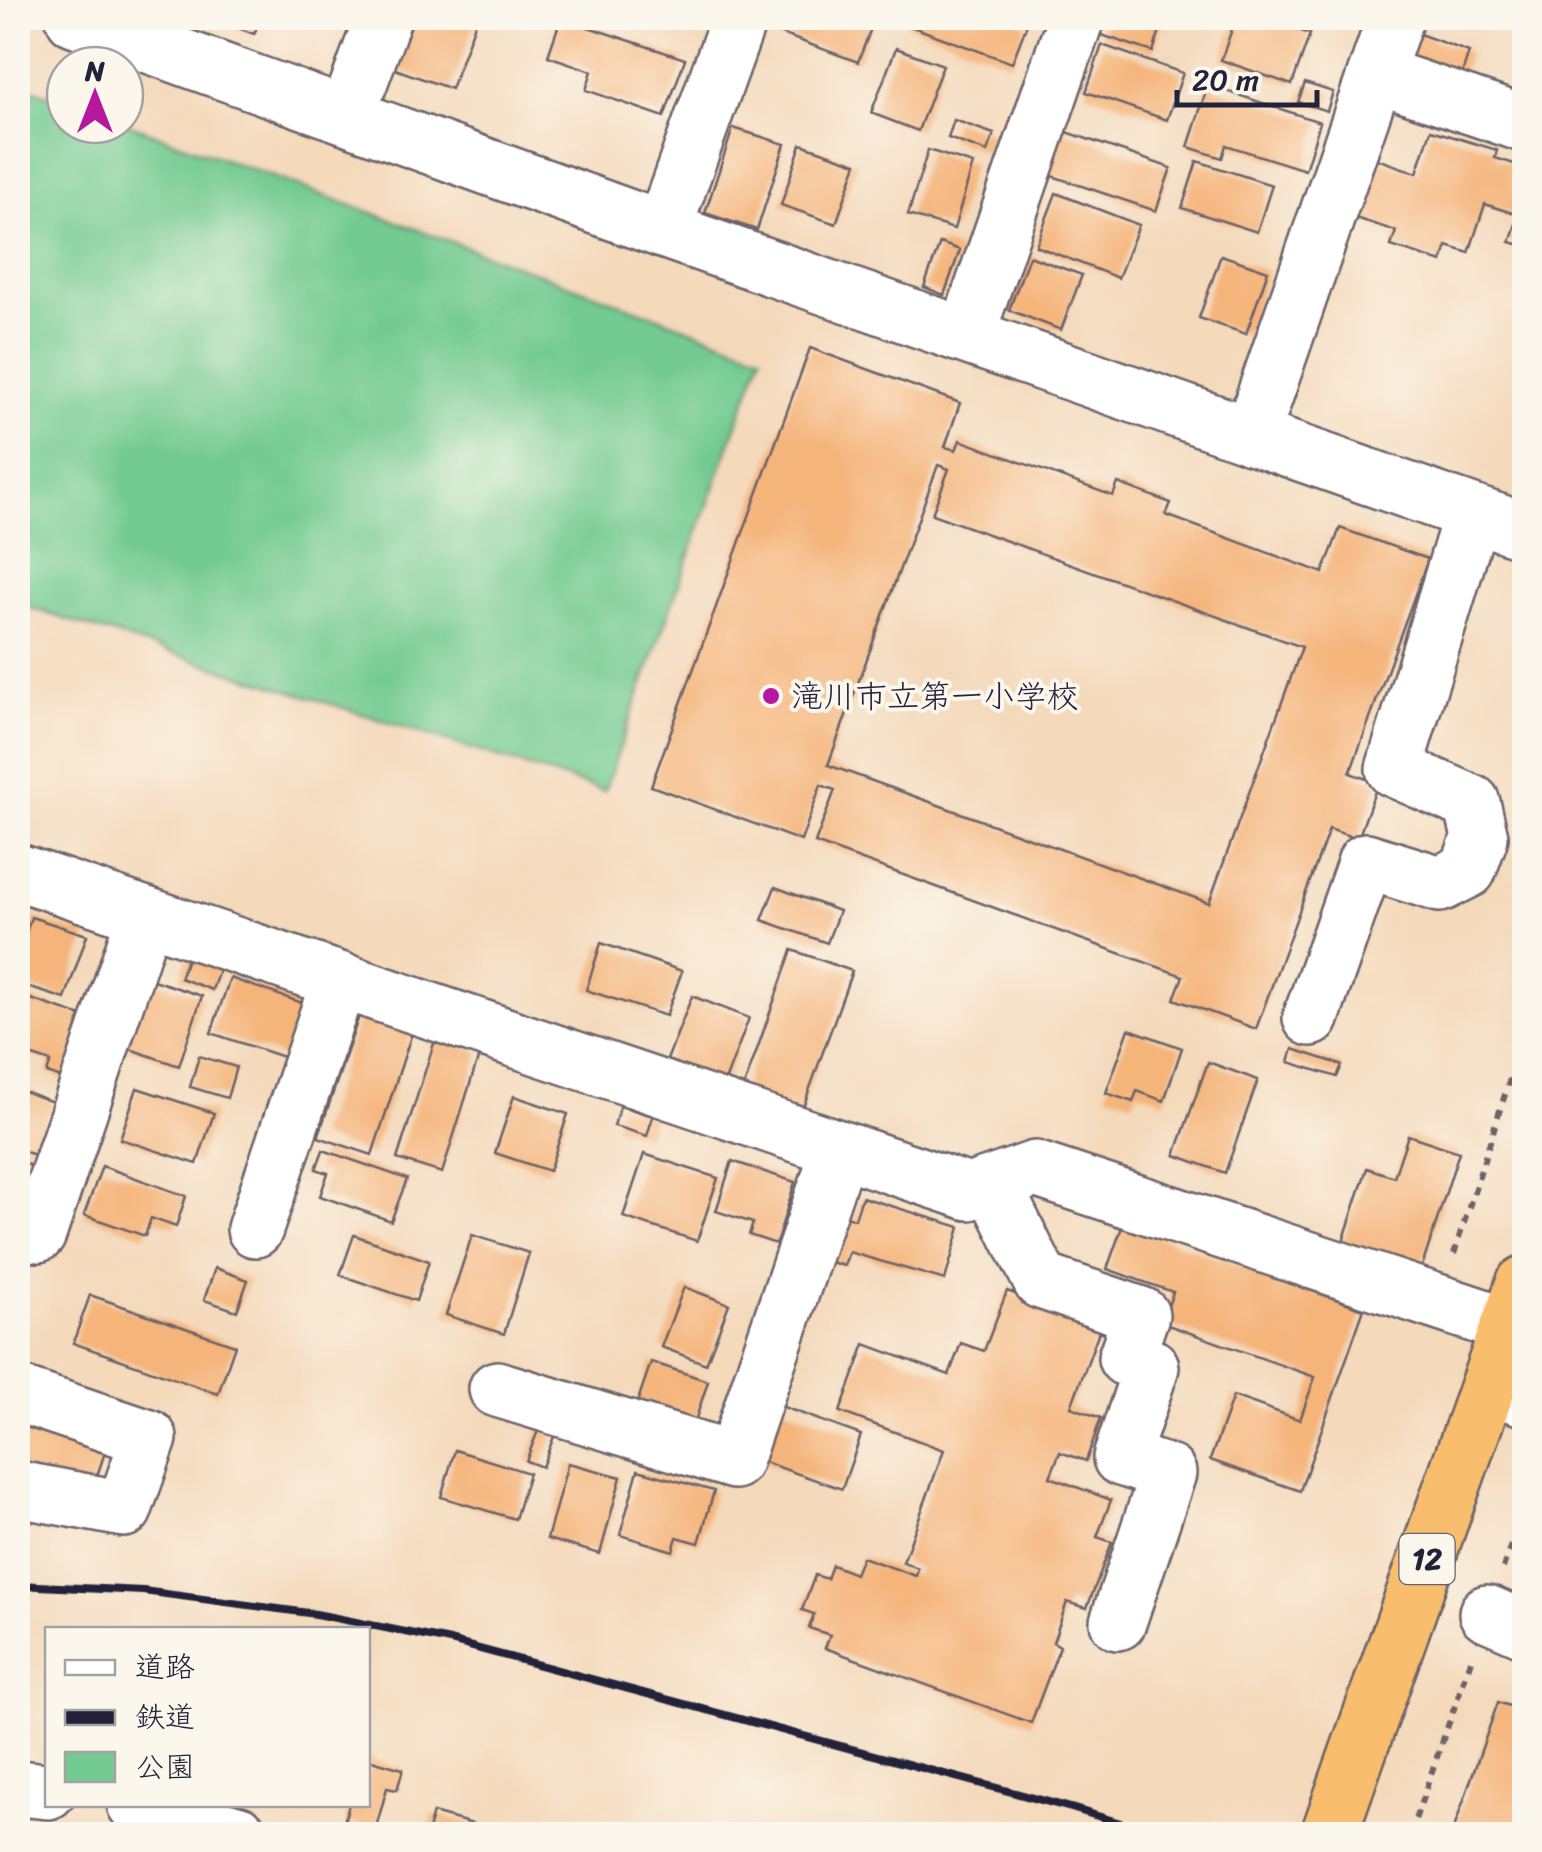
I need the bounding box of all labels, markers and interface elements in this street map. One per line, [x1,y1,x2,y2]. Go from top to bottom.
north arrow [45,45,145,145]
scale bar [1177,45,1317,107]
text: N [84,46,105,95]
text: 20 m [1192,53,1259,107]
place label: 滝川市立第一小学校 [791,668,1079,725]
marker: 滝川市立第一小学校 [760,685,782,707]
road number: 12 [1400,1534,1454,1584]
legend [45,1627,370,1807]
text: 道路 [135,1640,195,1694]
text: 鉄道 [135,1690,195,1744]
text: 公園 [135,1740,195,1794]

